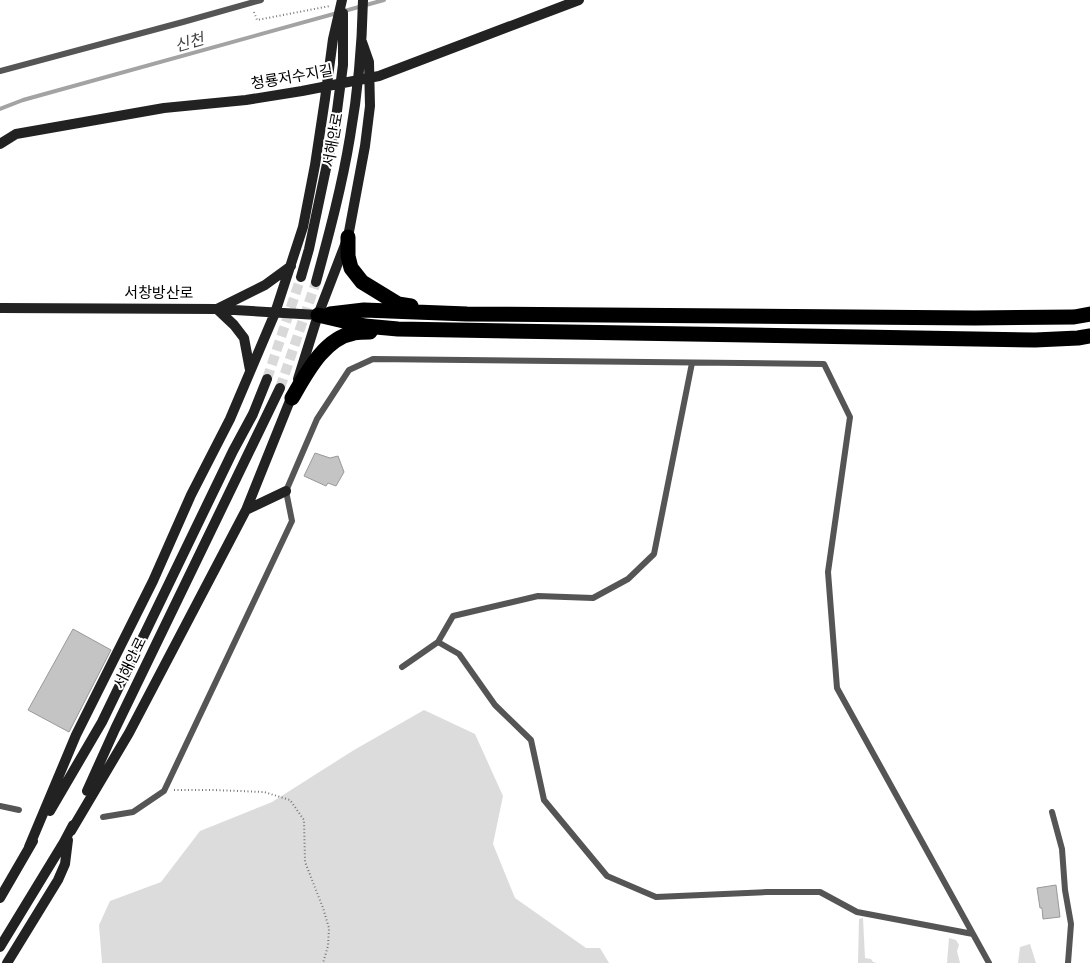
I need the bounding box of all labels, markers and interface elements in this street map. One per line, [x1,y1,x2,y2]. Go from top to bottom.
water label: 신천 [172,29,208,56]
street label: 청룡저수지길 [250,61,334,93]
street label: 서해안로 [319,111,347,169]
street label: 서창방산로 [124,284,194,302]
street label: 서해안로 [110,634,150,692]

